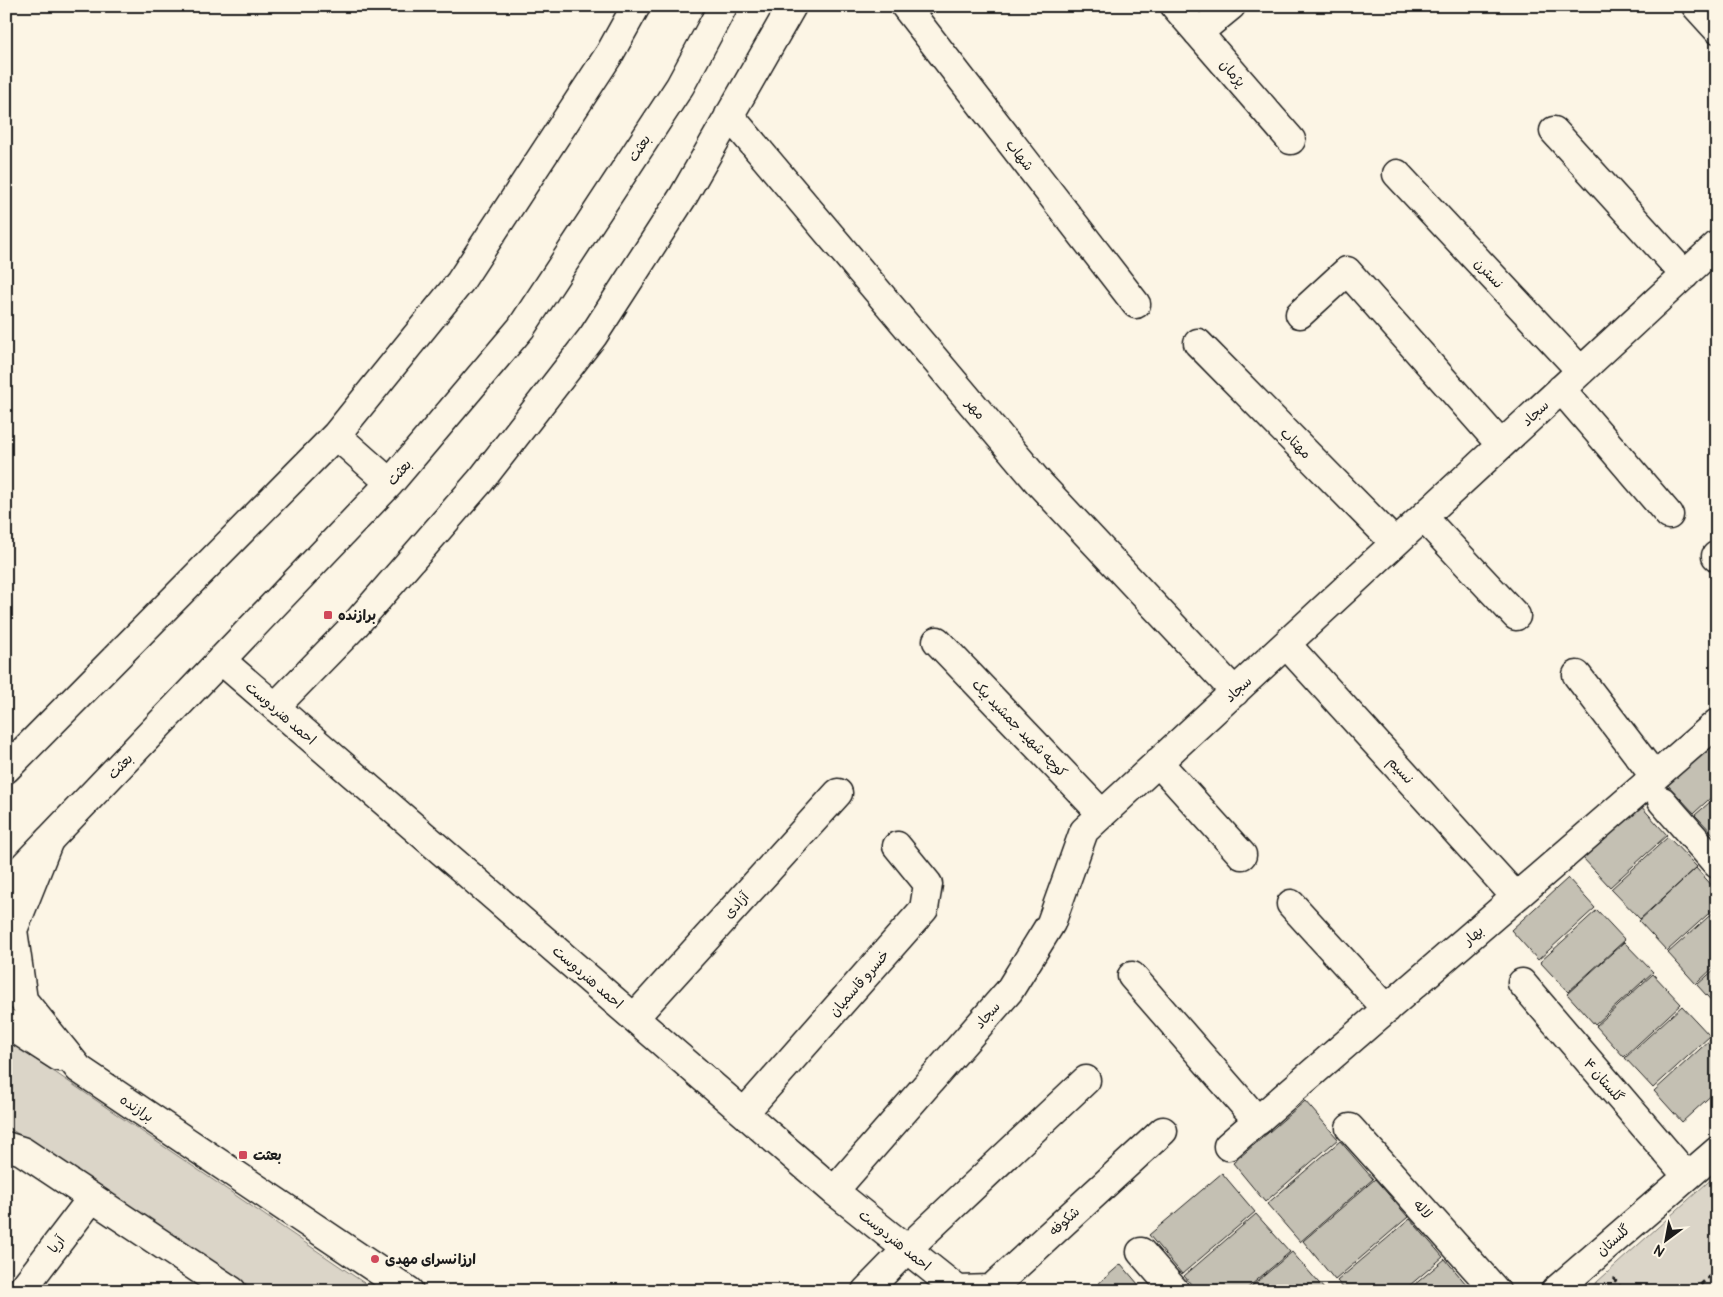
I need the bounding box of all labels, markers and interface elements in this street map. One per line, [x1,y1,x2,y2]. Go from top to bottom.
street label: پژمان [1215,56,1249,91]
street label: بعثت [624,132,654,165]
street label: شهاب [1002,136,1037,174]
street label: نسترن [1471,255,1507,292]
street label: مهر [962,395,989,423]
street label: سجاد [1518,397,1552,430]
street label: مهتاب [1277,424,1315,462]
street label: بعثت [383,456,415,489]
place label: برازنده [338,607,376,624]
marker: برازنده [322,609,334,621]
street label: سجاد [1221,673,1255,706]
street label: کوچه شهید جمشید بیک [968,676,1071,782]
street label: احمد هنردوست [242,678,319,749]
street label: بعثت [104,750,137,783]
street label: نسیم [1383,753,1417,789]
street label: آزادی [720,888,753,922]
street label: بهار [1459,922,1487,949]
street label: احمد هنردوست [549,942,626,1013]
street label: خسرو قاسمیان [826,947,893,1020]
street label: سجاد [971,998,1004,1032]
street label: گلستان ۴ [1580,1055,1627,1106]
street label: برازنده [117,1091,157,1126]
place label: بعثت [253,1147,282,1164]
marker: بعثت [237,1149,249,1161]
street label: لاله [1410,1196,1436,1222]
street label: شکوفه [1045,1203,1083,1240]
street label: احمد هنردوست [855,1206,934,1275]
north arrow [1640,1214,1690,1264]
street label: گلستان [1593,1221,1634,1260]
street label: آریا [44,1232,69,1256]
text: N [1651,1241,1668,1260]
place label: ارزانسرای مهدی [385,1251,476,1268]
marker: ارزانسرای مهدی [369,1253,381,1265]

